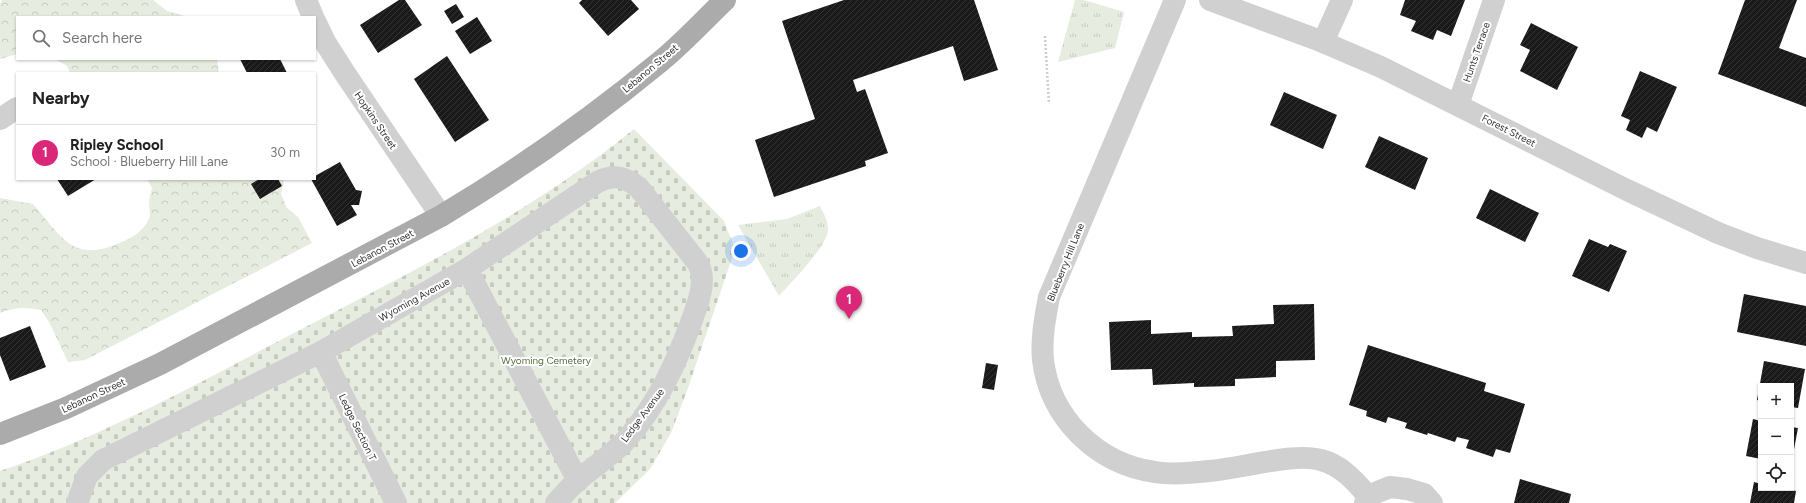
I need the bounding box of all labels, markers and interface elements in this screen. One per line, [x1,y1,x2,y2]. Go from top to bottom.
search box [16,16,316,60]
street label: Hunts Terrace [1460,20,1493,84]
icon: search [30,27,52,49]
text: Search here [62,29,142,47]
street label: Lebanon Street [620,41,681,96]
text: Nearby [32,88,90,108]
street label: Hopkins Street [351,89,400,152]
street label: Forest Street [1480,111,1538,150]
text: Ripley School [70,136,163,154]
text: 1 [42,145,48,160]
text: 30 m [270,145,300,160]
text: School · Blueberry Hill Lane [70,154,228,169]
street label: Blueberry Hill Lane [1044,221,1087,303]
street label: Lebanon Street [349,226,416,270]
your location [731,241,751,261]
street label: Wyoming Avenue [376,274,452,324]
pin: 1 [836,286,862,319]
park label: Wyoming Cemetery [501,354,592,367]
street label: Lebanon Street [59,375,127,416]
map controls [1758,383,1794,491]
button: + [1758,383,1794,419]
street label: Ledge Avenue [618,385,667,445]
street label: Ledge Section T [336,392,380,463]
button: − [1758,419,1794,455]
button: locate [1758,455,1794,491]

